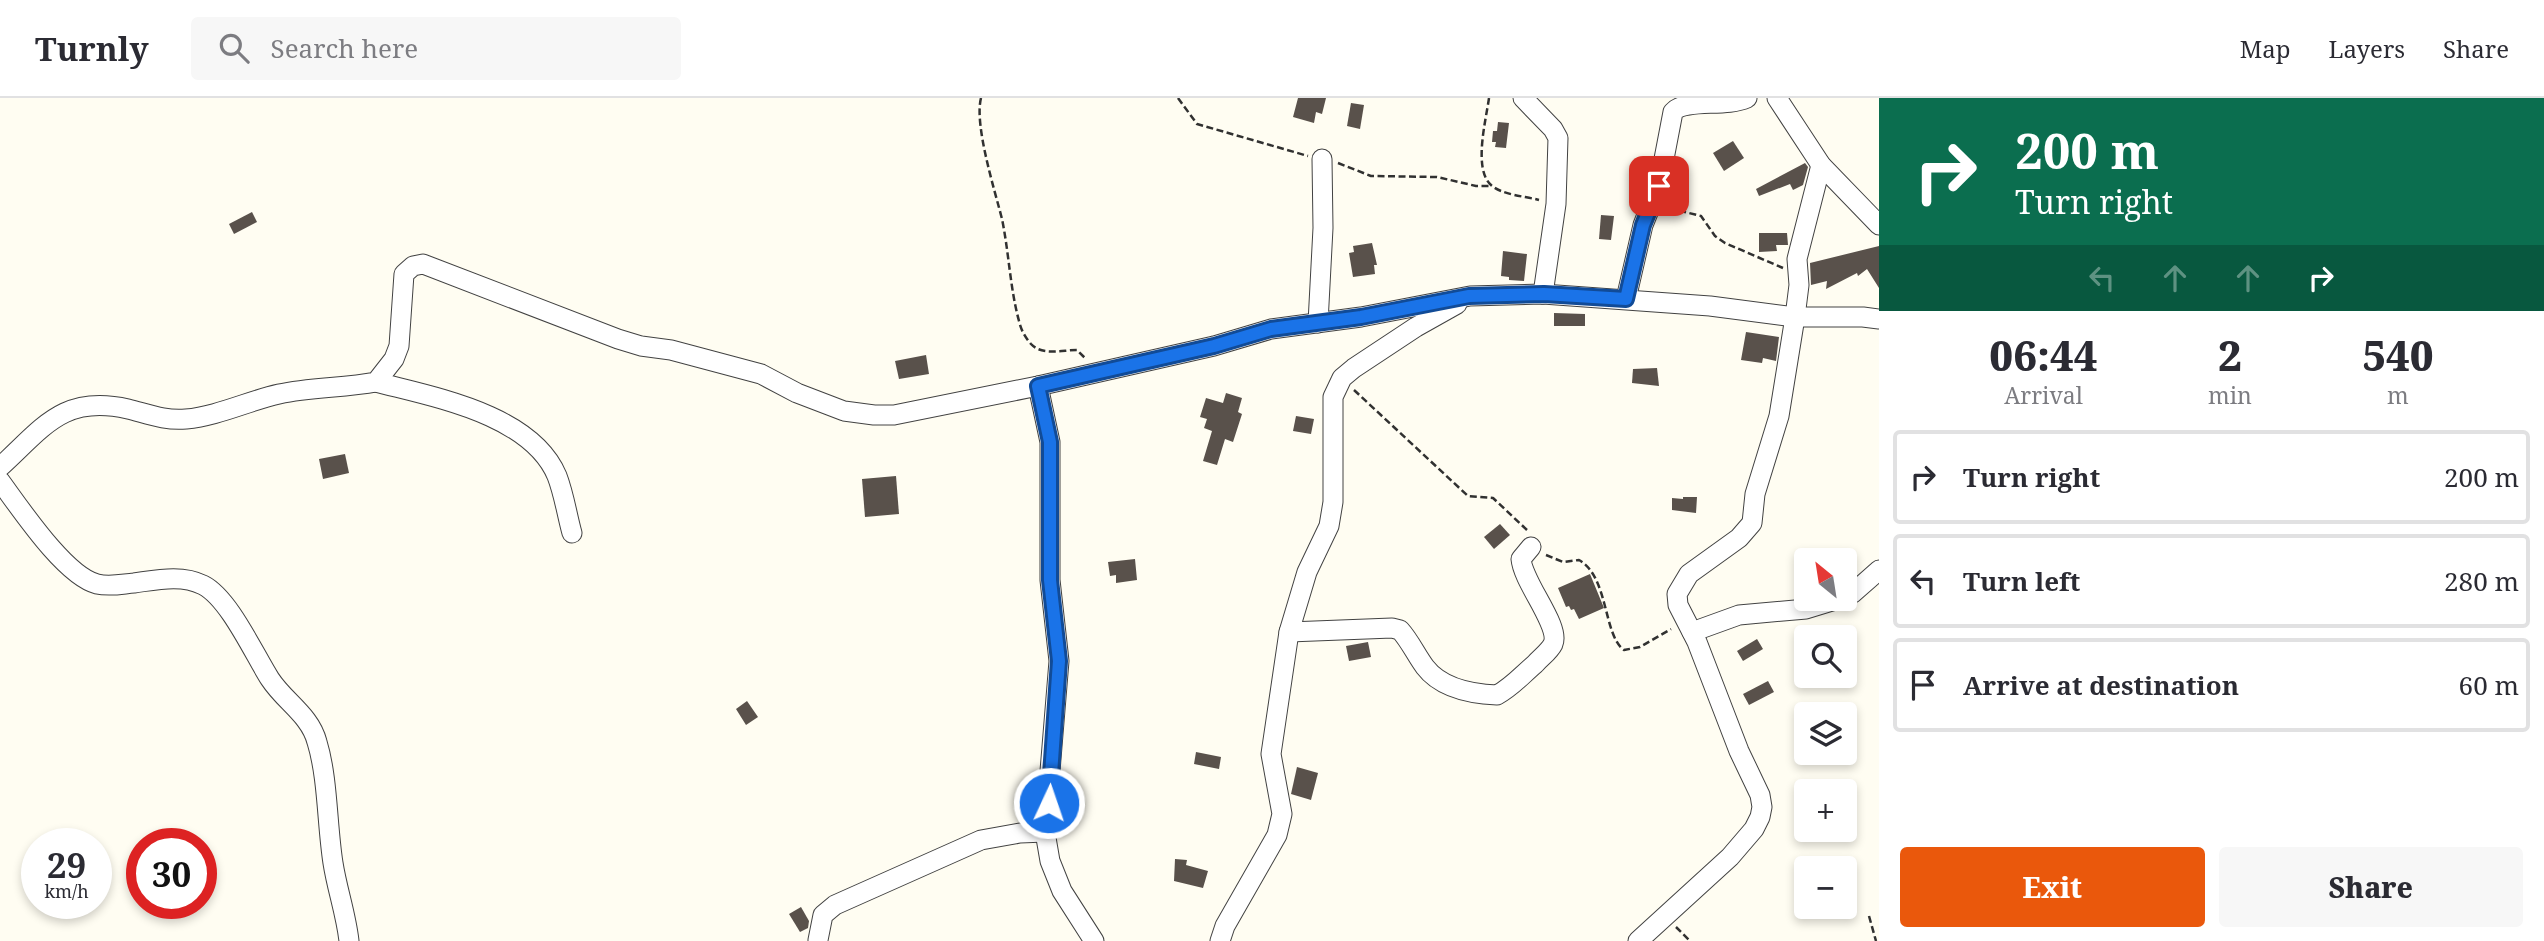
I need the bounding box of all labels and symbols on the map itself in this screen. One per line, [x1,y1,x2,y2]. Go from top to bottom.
pin [1629,156,1689,216]
north arrow [1794,548,1857,611]
position arrow [1012,766,1086,840]
speed limit sign: 30 [126,828,217,919]

